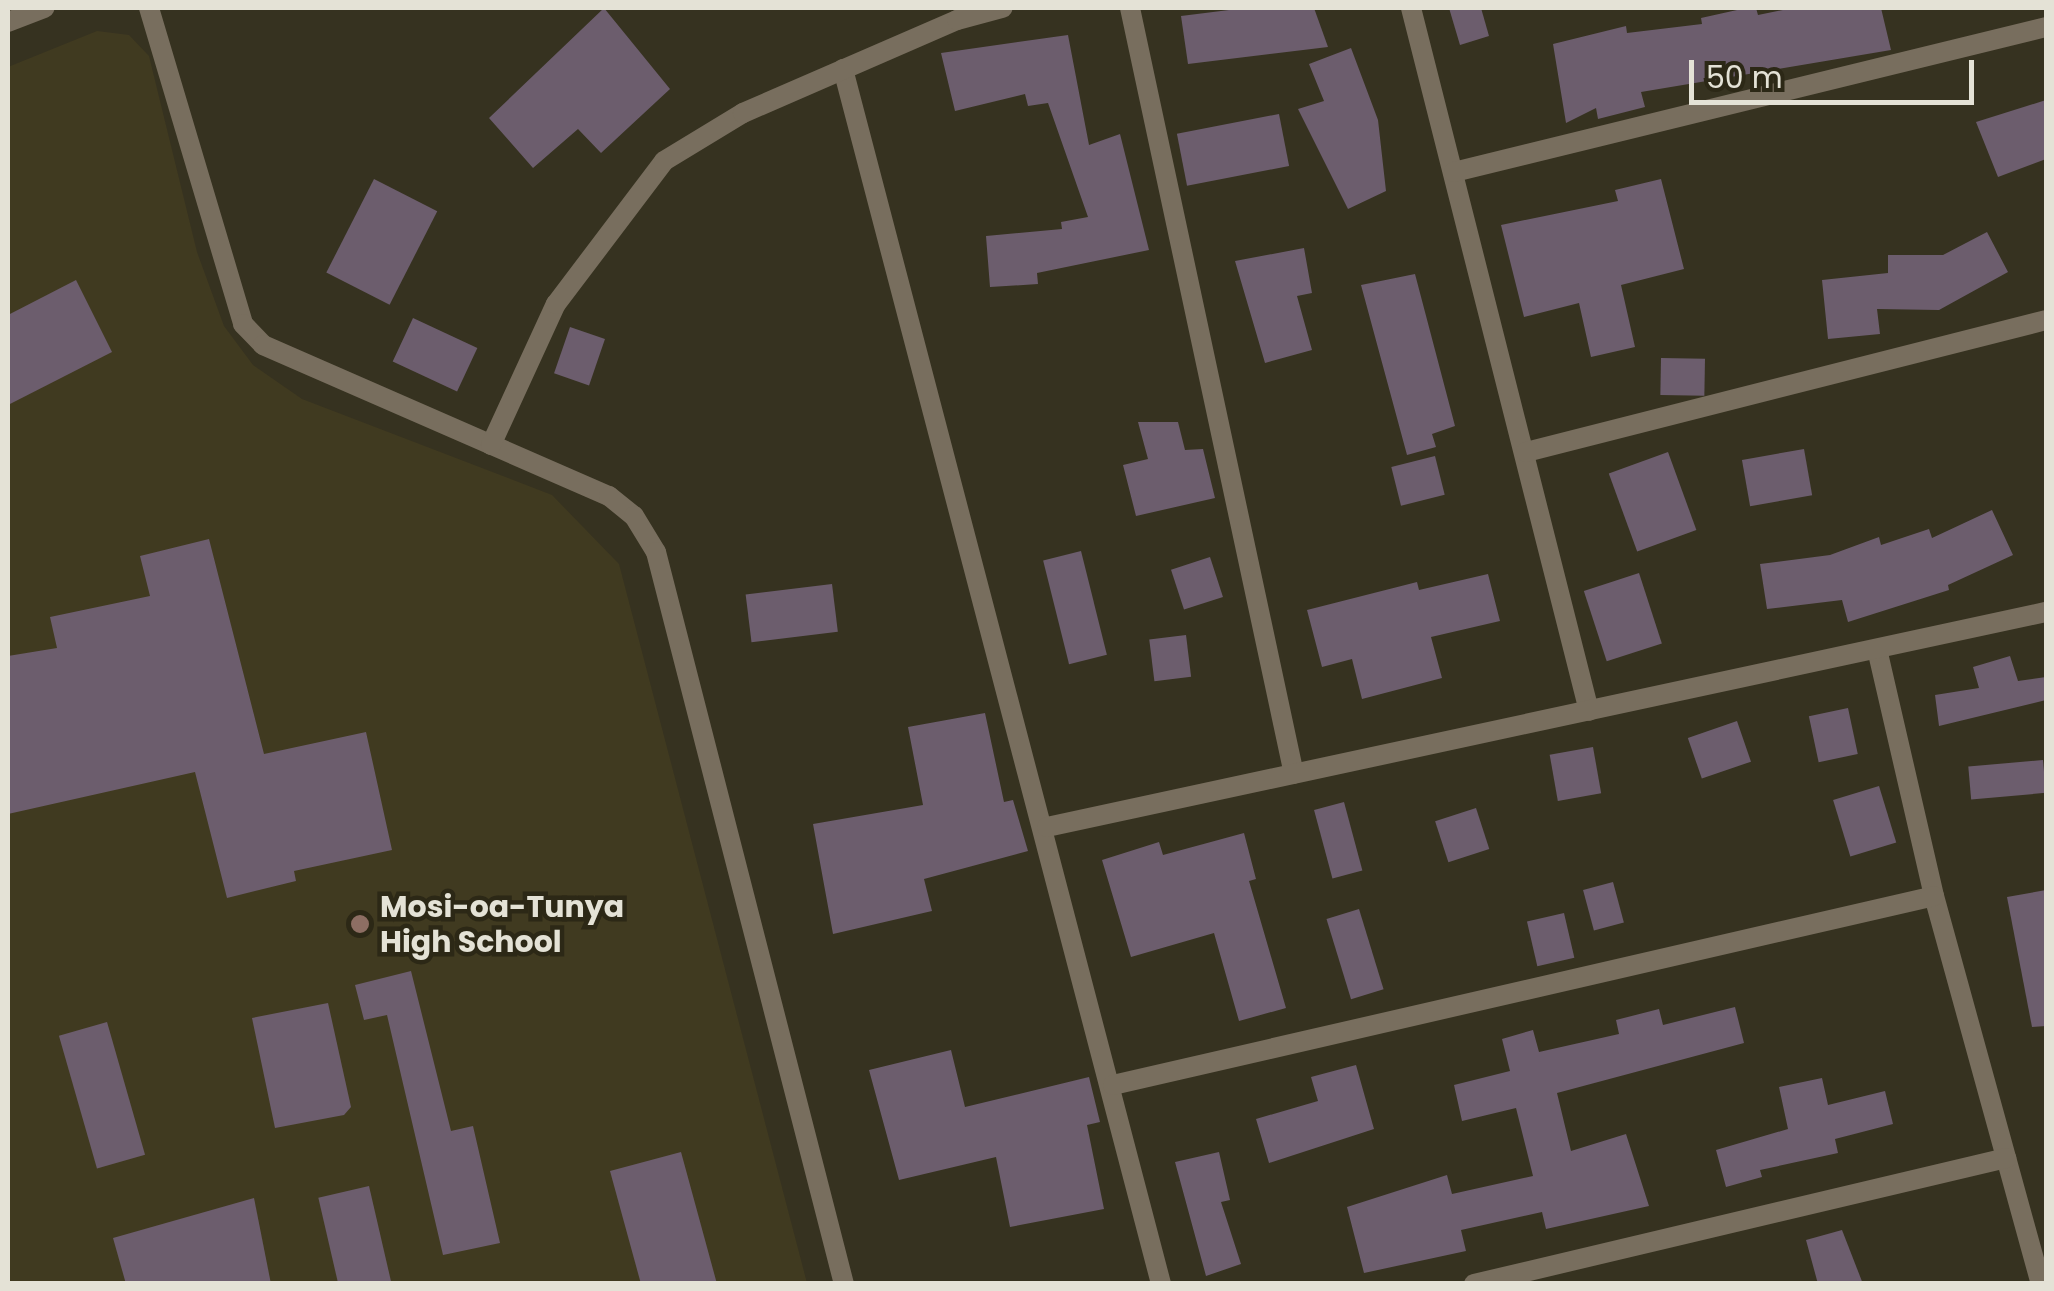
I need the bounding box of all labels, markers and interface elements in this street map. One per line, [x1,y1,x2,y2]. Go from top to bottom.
scale bar [1694,40,1979,102]
text: 50 m [1706,56,1783,99]
place label: Mosi-oa-Tunya High School [380,889,624,960]
marker: Mosi-oa-Tunya High School [349,913,371,935]

